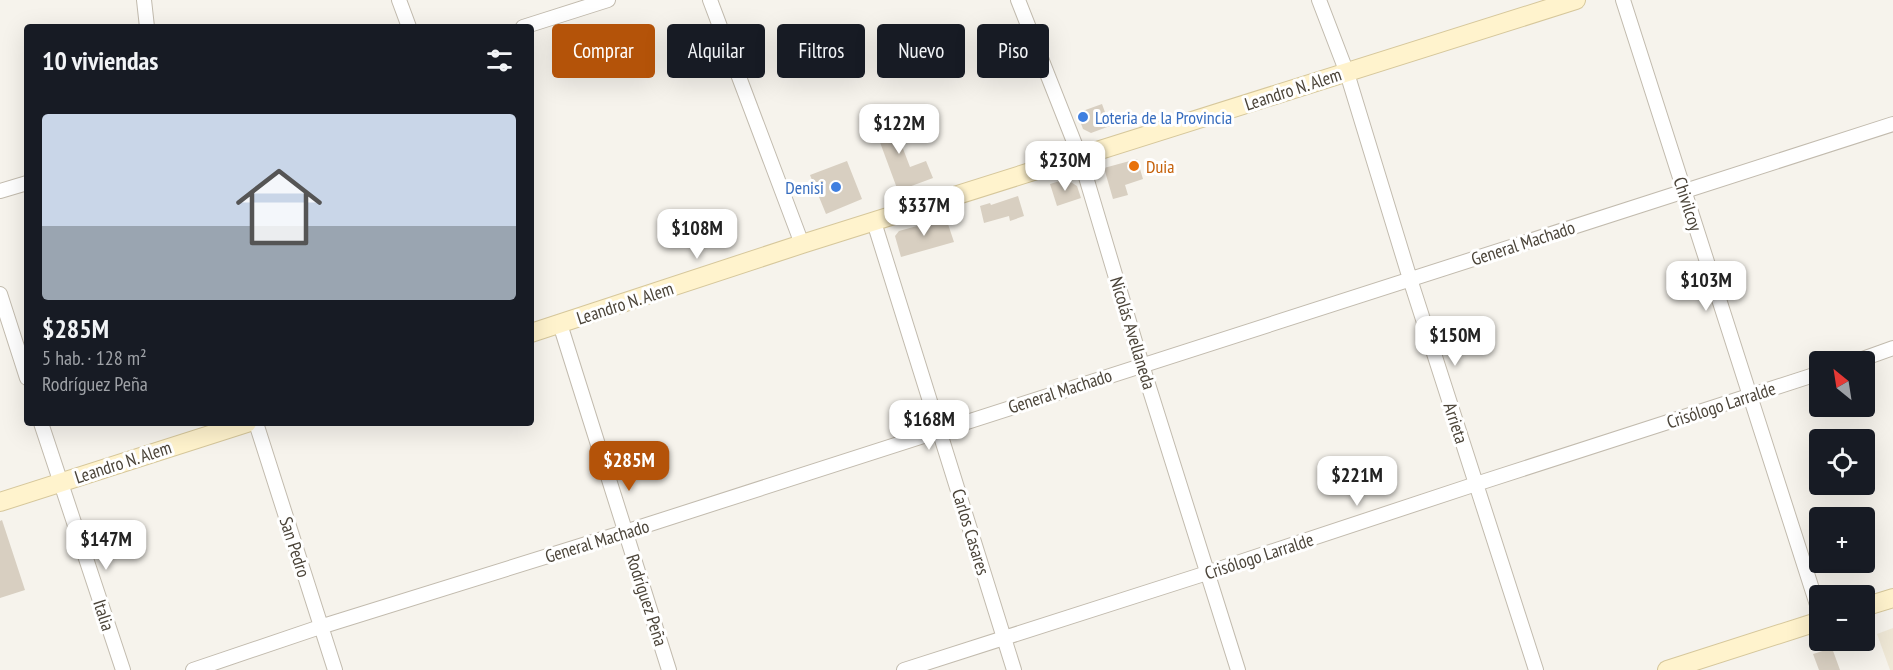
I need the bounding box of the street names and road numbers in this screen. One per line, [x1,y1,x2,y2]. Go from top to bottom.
street label: Leandro N. Alem [1242,63,1344,115]
street label: Chivilcoy [1668,174,1708,234]
street label: General Machado [1468,215,1578,271]
street label: Nicolás Avellaneda [1105,274,1161,392]
street label: Leandro N. Alem [574,277,676,329]
street label: General Machado [1005,363,1115,419]
street label: Crisólogo Larralde [1664,377,1778,433]
street label: Arrieta [1439,400,1473,446]
street label: Leandro N. Alem [72,436,174,488]
street label: Carlos Casares [947,486,995,578]
street label: San Pedro [274,514,316,580]
street label: General Machado [542,514,652,568]
street label: Crisólogo Larralde [1202,528,1316,584]
street label: Rodríguez Peña [621,551,673,649]
street label: Italia [88,596,120,634]

